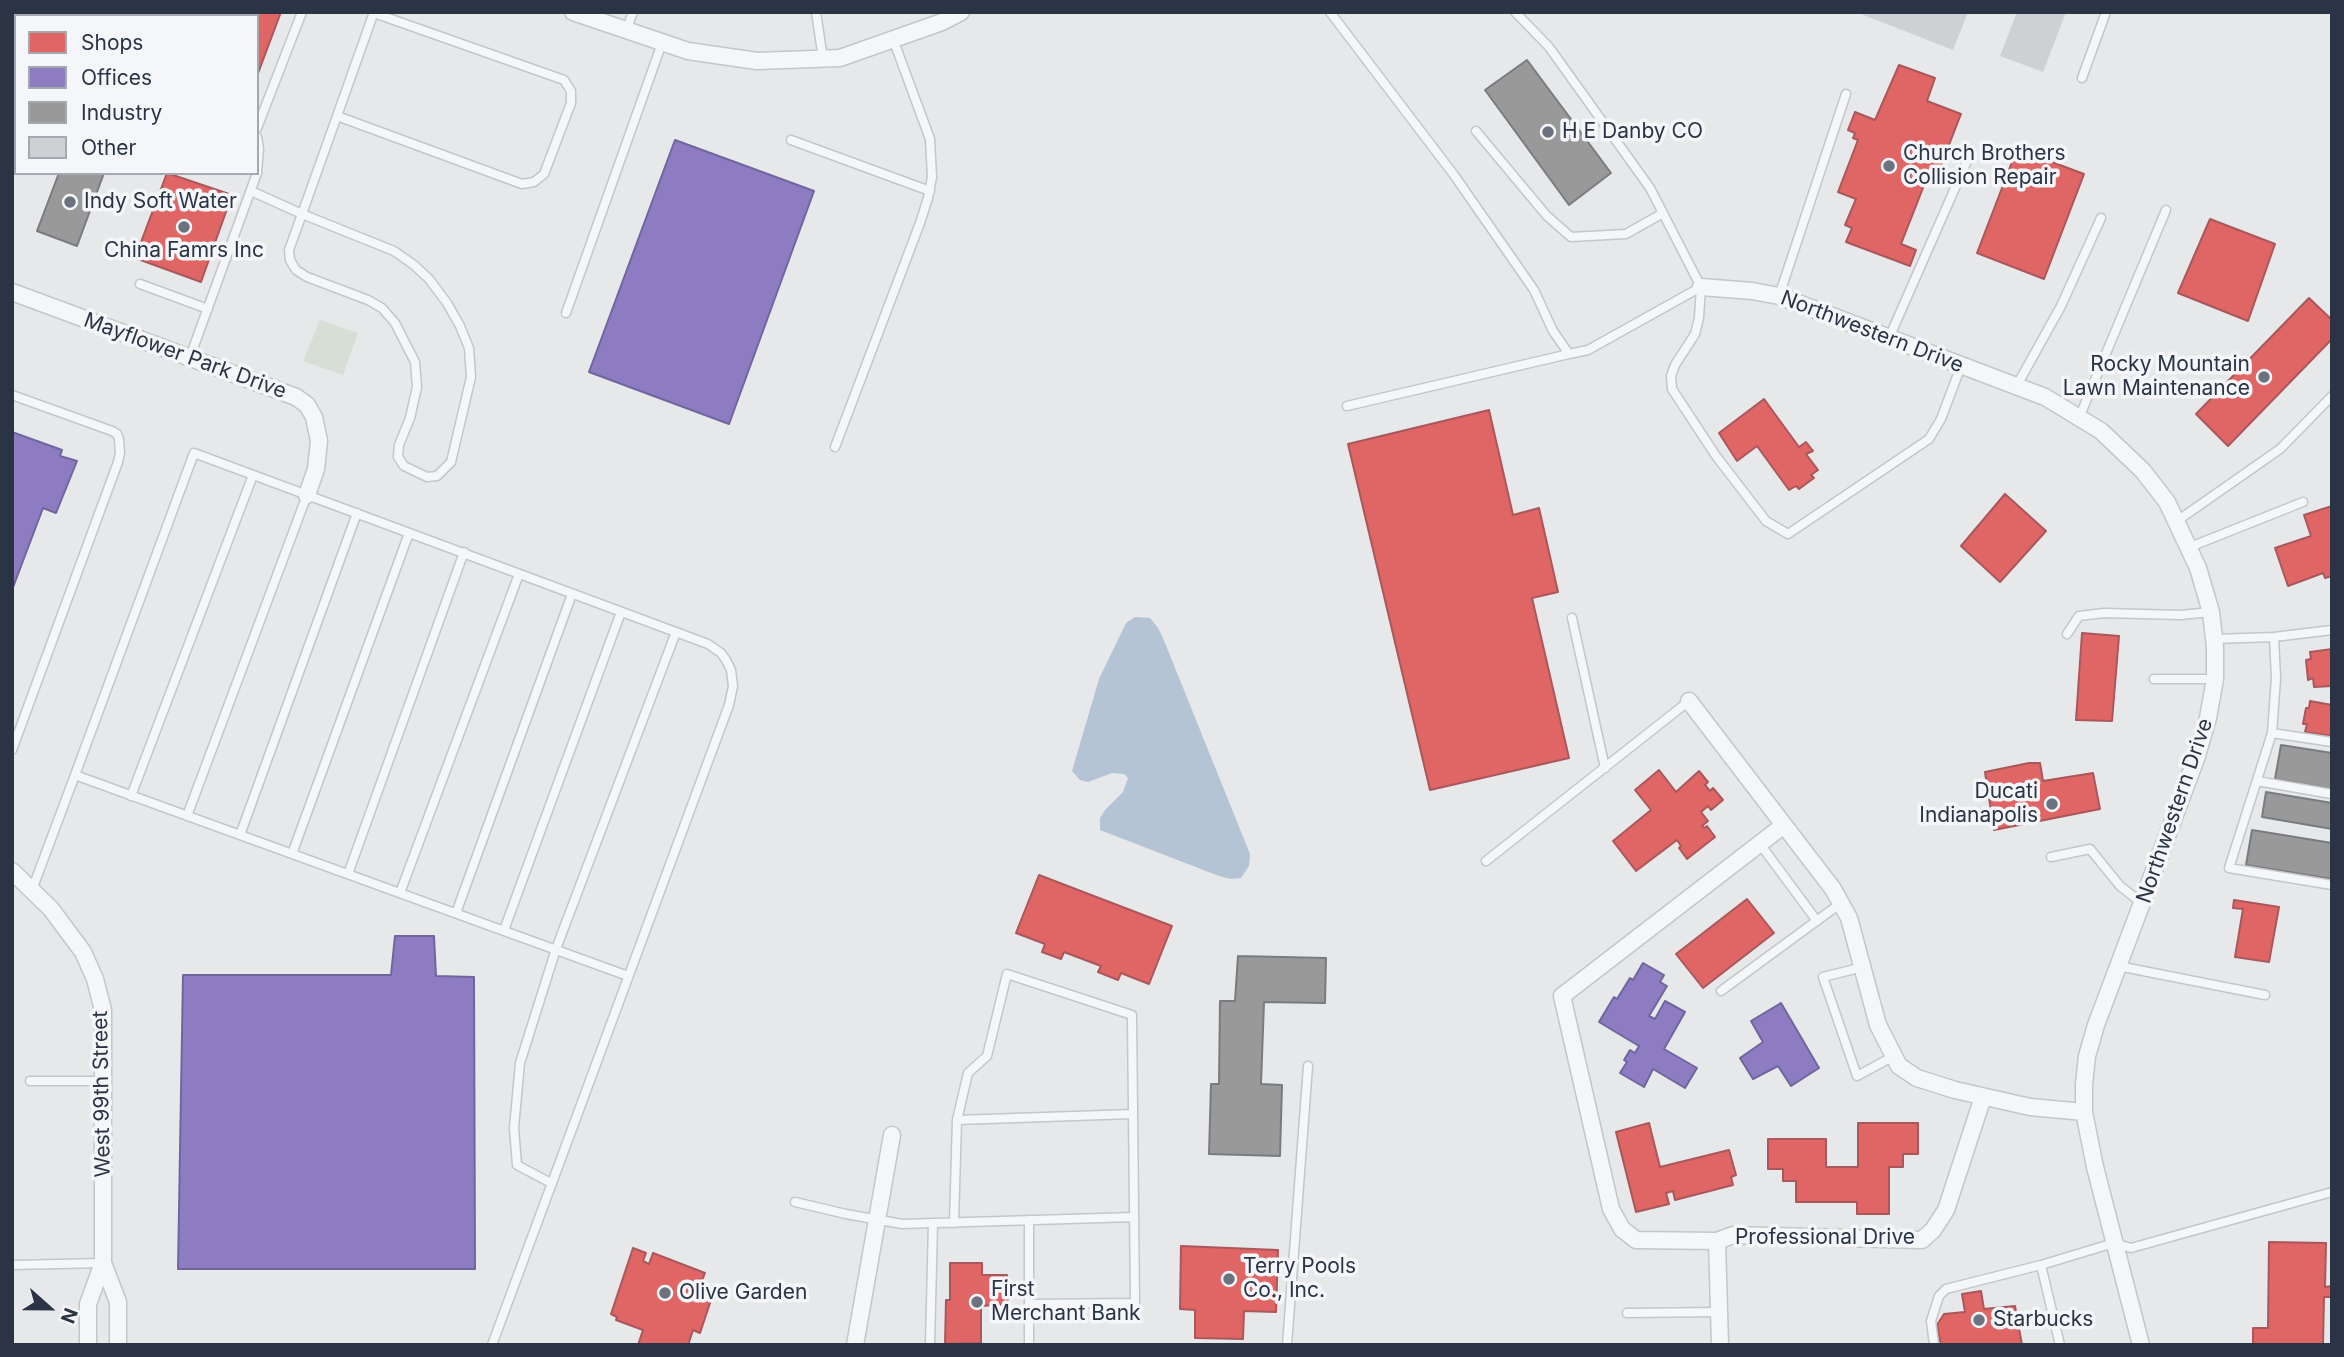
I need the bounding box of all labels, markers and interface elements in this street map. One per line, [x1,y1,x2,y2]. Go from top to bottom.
legend [14,14,259,175]
text: Shops [81,30,143,55]
text: Offices [81,65,152,90]
text: Industry [81,100,162,125]
place label: H E Danby CO [1562,119,1703,145]
marker: H E Danby CO [1540,124,1556,140]
text: Other [81,135,137,160]
place label: Church Brothers Collision Repair [1903,141,2065,191]
marker: Church Brothers Collision Repair [1881,158,1897,174]
place label: Indy Soft Water [84,189,237,215]
marker: Indy Soft Water [62,194,78,210]
marker: China Famrs Inc [176,219,192,235]
place label: China Famrs Inc [104,238,264,264]
street label: Northwestern Drive [1777,286,1967,378]
street label: Mayflower Park Drive [80,308,290,404]
place label: Rocky Mountain Lawn Maintenance [2063,352,2250,402]
marker: Rocky Mountain Lawn Maintenance [2256,369,2272,385]
street label: Northwestern Drive [2132,715,2218,907]
place label: Ducati Indianapolis [1919,779,2038,829]
marker: Ducati Indianapolis [2044,796,2060,812]
street label: West 99th Street [88,1011,116,1177]
street label: Professional Drive [1735,1225,1915,1251]
place label: Terry Pools Co., Inc. [1243,1254,1356,1304]
marker: Terry Pools Co., Inc. [1221,1271,1237,1287]
north arrow [14,1273,84,1343]
place label: First Merchant Bank [991,1277,1141,1327]
place label: Olive Garden [679,1280,807,1306]
marker: Olive Garden [657,1285,673,1301]
marker: First Merchant Bank [969,1294,985,1310]
text: N [56,1305,82,1327]
place label: Starbucks [1993,1307,2093,1333]
marker: Starbucks [1971,1312,1987,1328]

